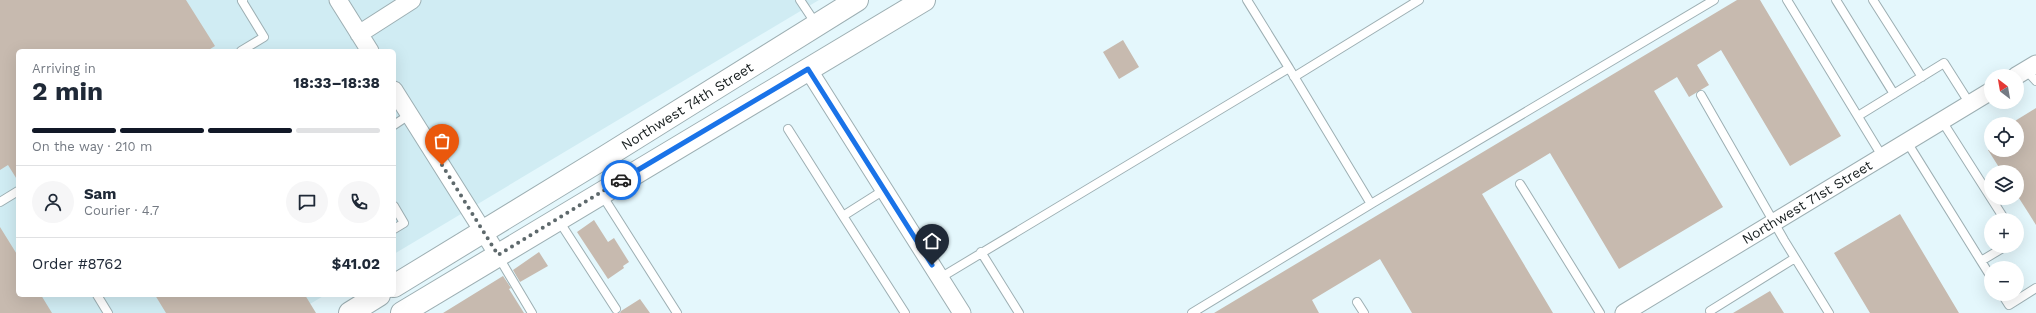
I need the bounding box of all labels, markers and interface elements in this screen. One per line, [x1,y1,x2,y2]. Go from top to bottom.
street label: Northwest 74th Street [618,59,756,153]
text: Arriving in [32,61,96,76]
north arrow [1984,69,2024,109]
map controls [1984,69,2024,301]
text: 18:33–18:38 [293,74,380,92]
text: 2 min [32,76,103,106]
button: locate [1984,117,2024,157]
pin [425,124,459,165]
icon: bag [431,130,453,152]
text: On the way · 210 m [32,139,152,154]
street label: Northwest 71st Street [1739,157,1875,247]
courier [601,160,641,200]
button: layers [1984,165,2024,205]
icon: car [610,169,632,191]
button: person [32,181,74,223]
button: chat [286,181,328,223]
button: phone [338,181,380,223]
text: Sam [84,185,116,203]
text: Courier · 4.7 [84,203,159,218]
button: + [1984,213,2024,253]
pin [915,224,949,265]
icon: home [921,230,943,252]
text: Order #8762 [32,255,122,273]
text: $41.02 [332,255,380,273]
button: − [1984,261,2024,301]

